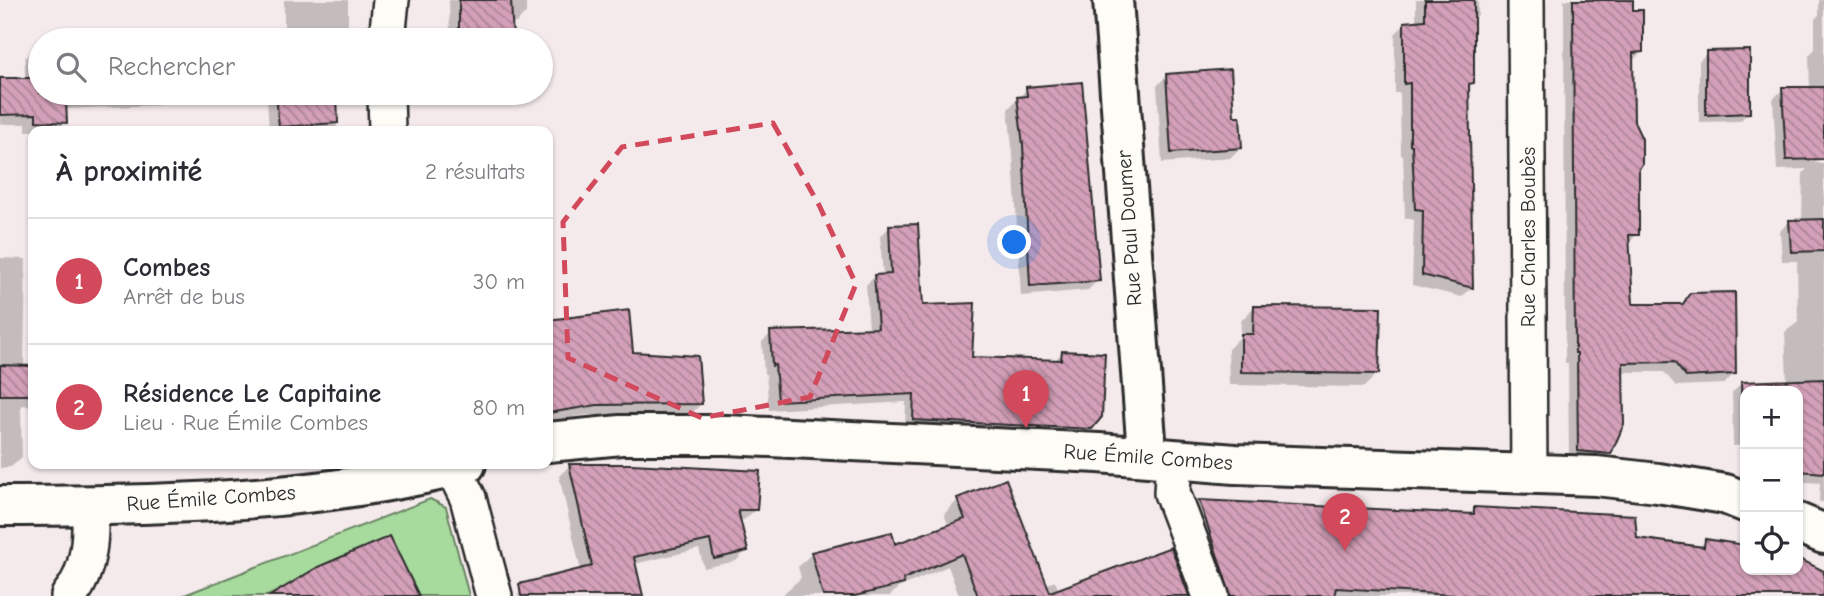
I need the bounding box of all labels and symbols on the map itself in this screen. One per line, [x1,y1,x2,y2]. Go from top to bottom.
street label: Rue Charles Boubès [1516,147,1540,327]
street label: Rue Paul Doumer [1112,149,1146,307]
your location [997,225,1031,259]
pin: 1 [1003,370,1049,428]
street label: Rue Émile Combes [1063,439,1233,475]
street label: Rue Émile Combes [126,480,296,516]
pin: 2 [1322,493,1368,551]

